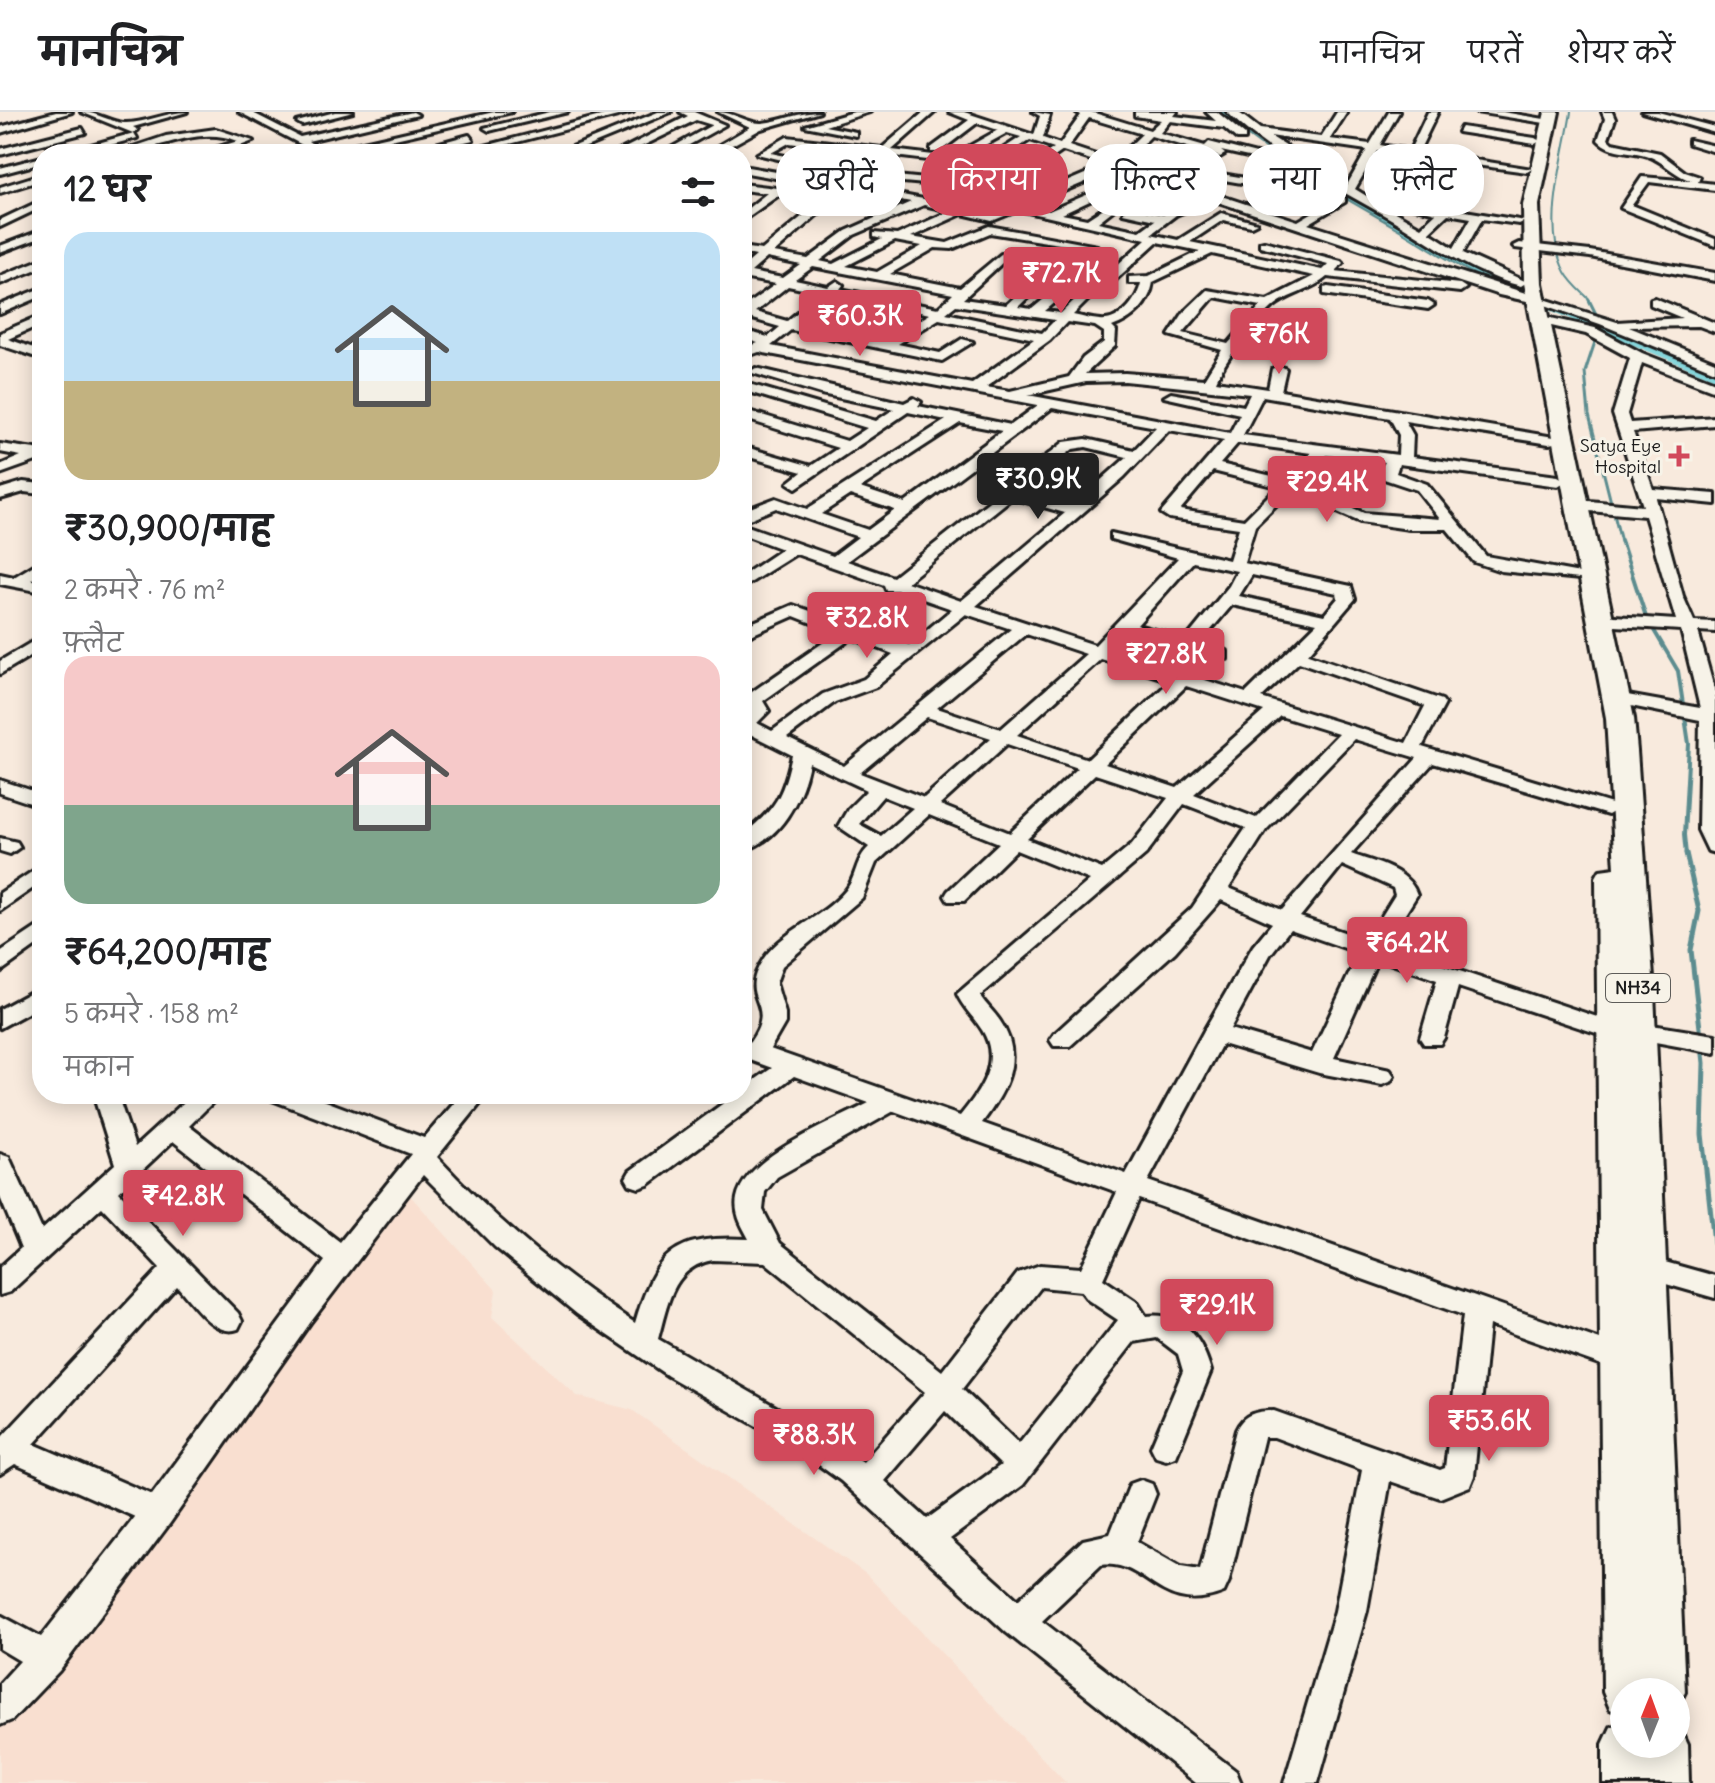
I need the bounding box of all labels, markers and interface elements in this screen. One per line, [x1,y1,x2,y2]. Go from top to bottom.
text: मानचित्र [40,28,181,75]
text: मानचित्र [1321,35,1424,71]
text: परतें [1468,35,1523,71]
text: शेयर करें [1567,35,1675,71]
chip: खरीदें [776,144,905,216]
chip: किराया [921,144,1068,216]
chip: फ़िल्टर [1084,144,1227,216]
chip: नया [1243,144,1348,216]
chip: फ़्लैट [1364,144,1484,216]
text: 12 घर [64,167,149,210]
icon: filters [676,170,720,214]
pin: ₹72.7K [996,247,1126,315]
text: ₹72.7K [1021,256,1101,289]
icon: home [320,284,464,428]
pin: ₹60.3K [795,290,925,358]
text: ₹60.3K [817,299,903,332]
pin: ₹76K [1232,308,1326,376]
text: ₹76K [1248,317,1310,350]
place label: Satya Eye Hospital [1580,434,1661,478]
marker: Satya Eye Hospital [1668,445,1690,467]
pin: ₹30.9K [973,453,1103,521]
pin: ₹29.4K [1262,456,1392,524]
text: ₹30.9K [995,462,1081,495]
text: ₹29.4K [1286,465,1368,498]
text: ₹30,900/माह [64,506,272,549]
text: 2 कमरे · 76 m² [64,573,225,606]
pin: ₹32.8K [802,592,932,660]
text: ₹32.8K [825,601,909,634]
text: फ़्लैट [64,626,123,659]
pin: ₹27.8K [1101,628,1231,696]
text: ₹27.8K [1125,637,1207,670]
icon: home [320,708,464,852]
pin: ₹64.2K [1342,917,1472,985]
text: ₹64.2K [1365,926,1449,959]
text: ₹64,200/माह [64,930,269,973]
road number: NH34 [1606,974,1670,1002]
text: 5 कमरे · 158 m² [64,997,239,1030]
text: मकान [64,1050,133,1083]
pin: ₹42.8K [118,1170,248,1238]
text: ₹42.8K [141,1179,225,1212]
pin: ₹29.1K [1152,1279,1282,1347]
text: ₹29.1K [1178,1288,1256,1321]
pin: ₹53.6K [1424,1395,1554,1463]
text: ₹53.6K [1447,1404,1531,1437]
pin: ₹88.3K [749,1409,879,1477]
text: ₹88.3K [772,1418,856,1451]
north arrow [1610,1678,1690,1758]
map controls [1610,1678,1690,1758]

